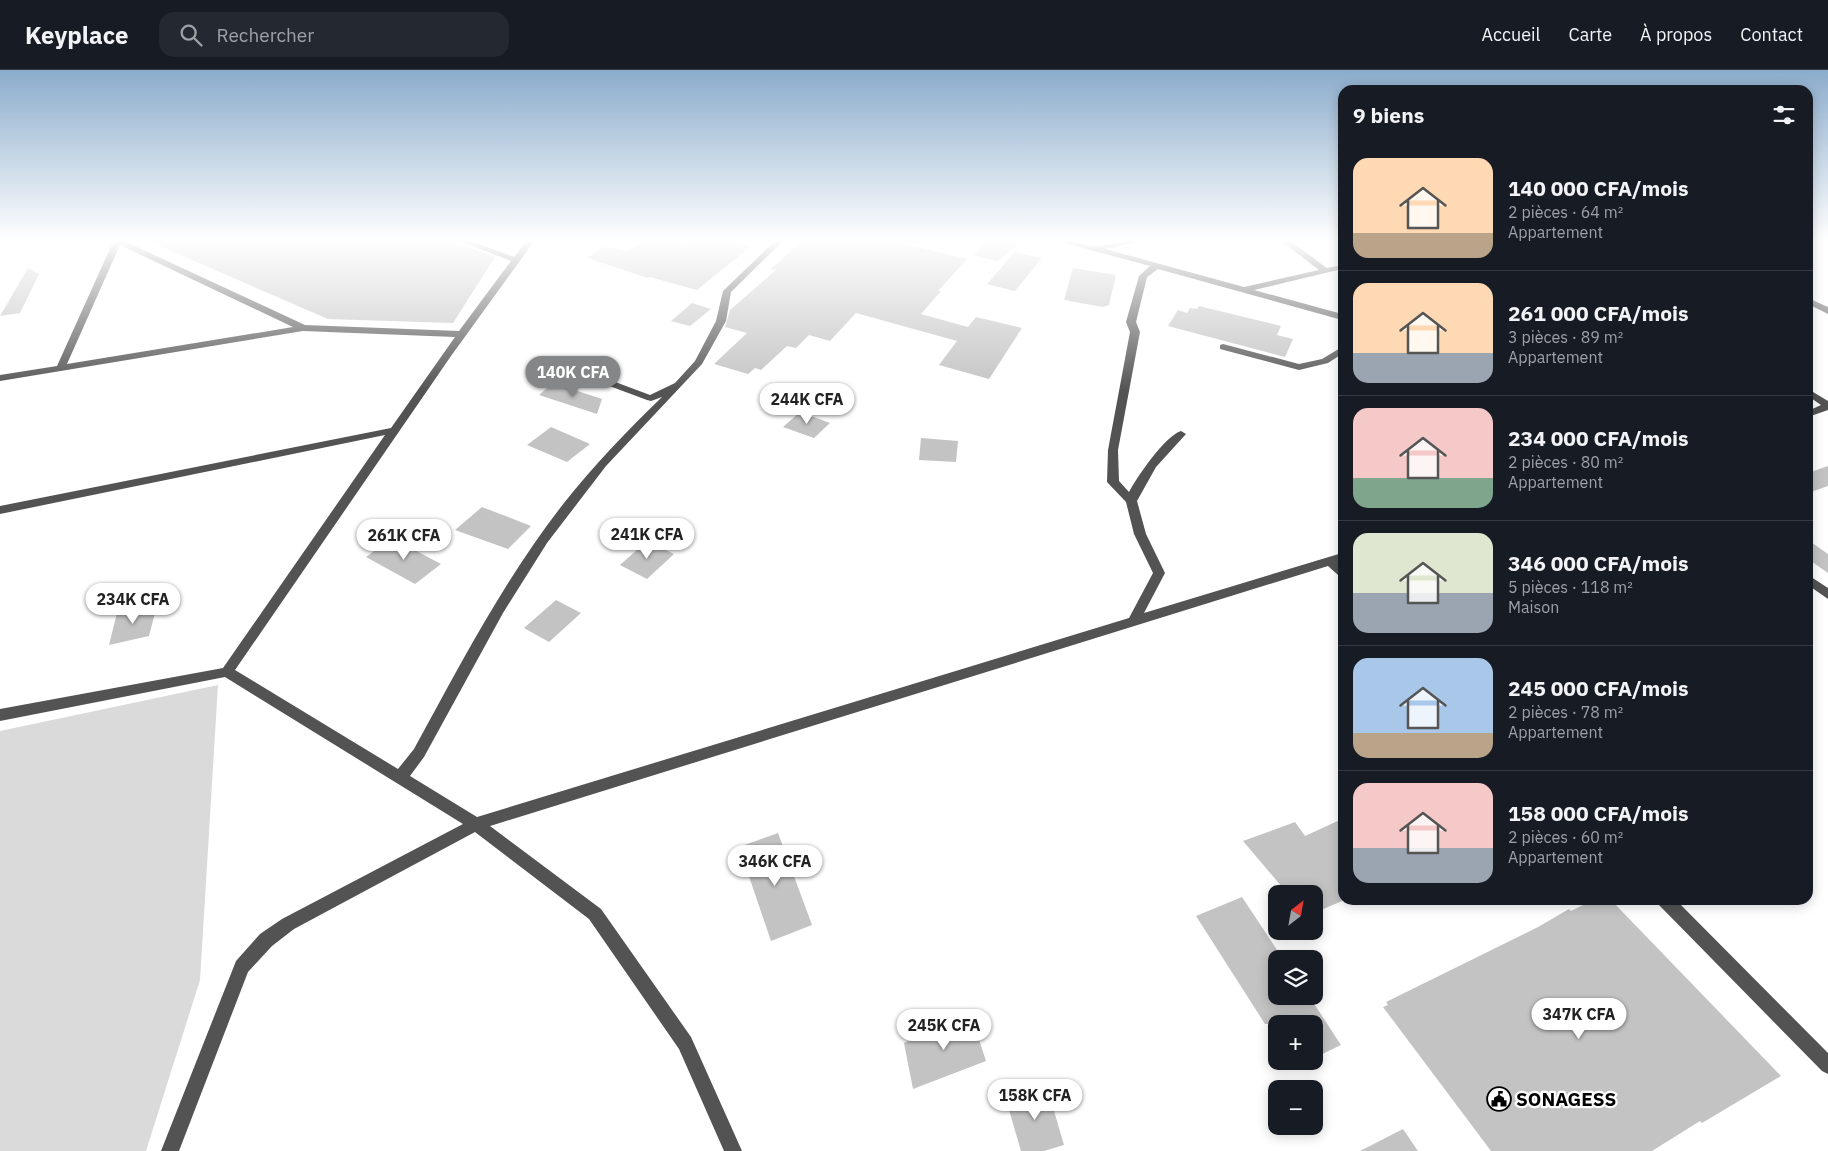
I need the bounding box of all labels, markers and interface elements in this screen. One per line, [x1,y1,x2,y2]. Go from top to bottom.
search box [159,12,509,57]
text: Keyplace [25,19,129,51]
icon: search [177,21,205,49]
text: Rechercher [217,23,314,47]
text: Accueil [1481,23,1540,46]
text: Carte [1568,23,1612,46]
text: À propos [1640,23,1712,46]
text: Contact [1740,23,1803,46]
text: 9 biens [1353,101,1424,129]
icon: filters [1770,101,1798,129]
text: 140 000 CFA/mois [1508,174,1689,202]
icon: home [1393,178,1453,238]
text: 2 pièces · 64 m² [1508,202,1623,222]
text: Appartement [1508,222,1603,242]
text: 261 000 CFA/mois [1508,299,1689,327]
icon: home [1393,303,1453,363]
text: 3 pièces · 89 m² [1508,327,1623,347]
text: Appartement [1508,347,1603,367]
pin: 140K CFA [521,356,625,398]
text: 140K CFA [536,362,610,382]
pin: 244K CFA [755,382,859,425]
text: 244K CFA [770,389,844,409]
text: 234 000 CFA/mois [1508,424,1689,452]
icon: home [1393,428,1453,488]
text: 2 pièces · 80 m² [1508,452,1623,472]
text: Appartement [1508,472,1603,492]
pin: 261K CFA [352,518,456,561]
pin: 241K CFA [595,518,699,560]
text: 241K CFA [610,524,684,544]
text: 261K CFA [367,525,441,545]
text: 346 000 CFA/mois [1508,549,1689,577]
icon: home [1393,553,1453,613]
text: 5 pièces · 118 m² [1508,577,1633,597]
pin: 234K CFA [81,582,185,625]
text: 234K CFA [96,589,170,609]
text: Maison [1508,597,1559,617]
text: 245 000 CFA/mois [1508,674,1689,702]
icon: home [1393,678,1453,738]
text: 2 pièces · 78 m² [1508,702,1623,722]
text: Appartement [1508,722,1603,742]
text: 158 000 CFA/mois [1508,799,1689,827]
icon: home [1393,803,1453,863]
text: 2 pièces · 60 m² [1508,827,1623,847]
pin: 346K CFA [723,844,827,887]
text: Appartement [1508,847,1603,867]
text: 346K CFA [738,851,812,871]
north arrow [1268,885,1322,940]
map controls [1268,885,1323,1135]
button: layers [1268,950,1323,1005]
pin: 347K CFA [1527,998,1631,1040]
text: 347K CFA [1542,1004,1616,1024]
pin: 245K CFA [892,1008,996,1051]
text: 245K CFA [907,1015,981,1035]
button: + [1268,1015,1323,1070]
pin: 158K CFA [983,1078,1087,1121]
button: − [1268,1080,1323,1135]
text: 158K CFA [998,1085,1072,1105]
public building icon: SONAGESS [1486,1086,1512,1112]
place label: SONAGESS [1516,1087,1616,1111]

